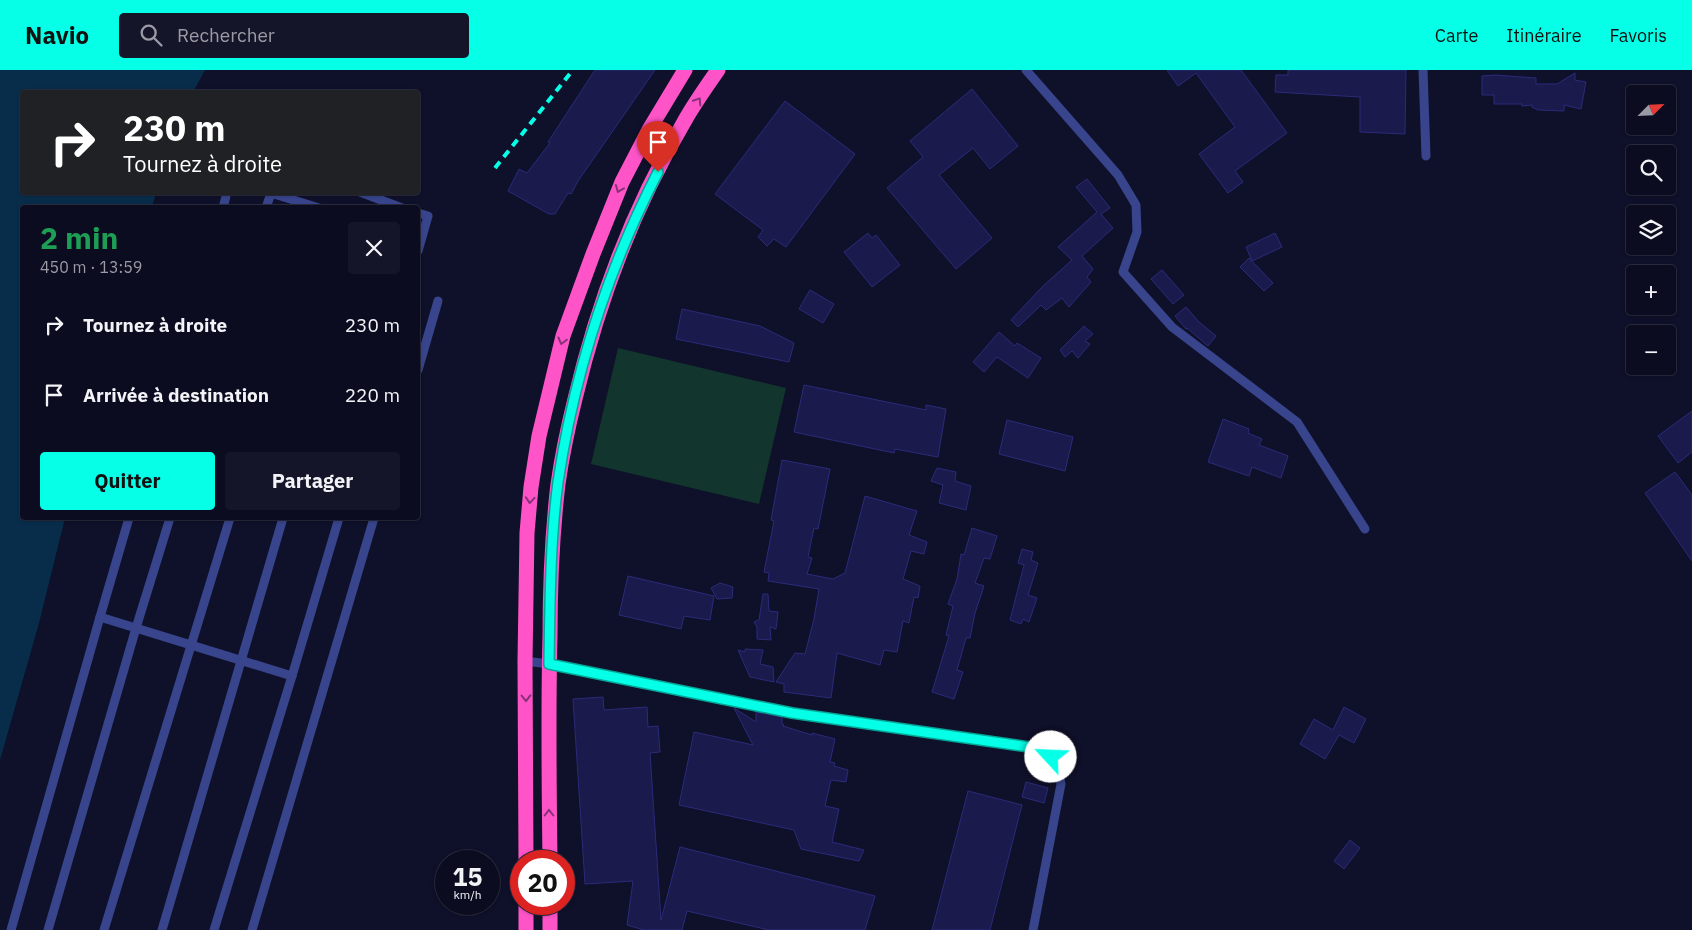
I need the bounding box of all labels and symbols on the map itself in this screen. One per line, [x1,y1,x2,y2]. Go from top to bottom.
north arrow [1626,85,1676,135]
one-way arrow [692,97,701,106]
pin [637,121,679,172]
one-way arrow [615,184,625,193]
one-way arrow [557,337,568,346]
one-way arrow [525,497,536,505]
one-way arrow [521,694,531,702]
position arrow [1024,730,1076,782]
one-way arrow [544,808,554,816]
speed limit sign: 20 [510,850,575,915]

